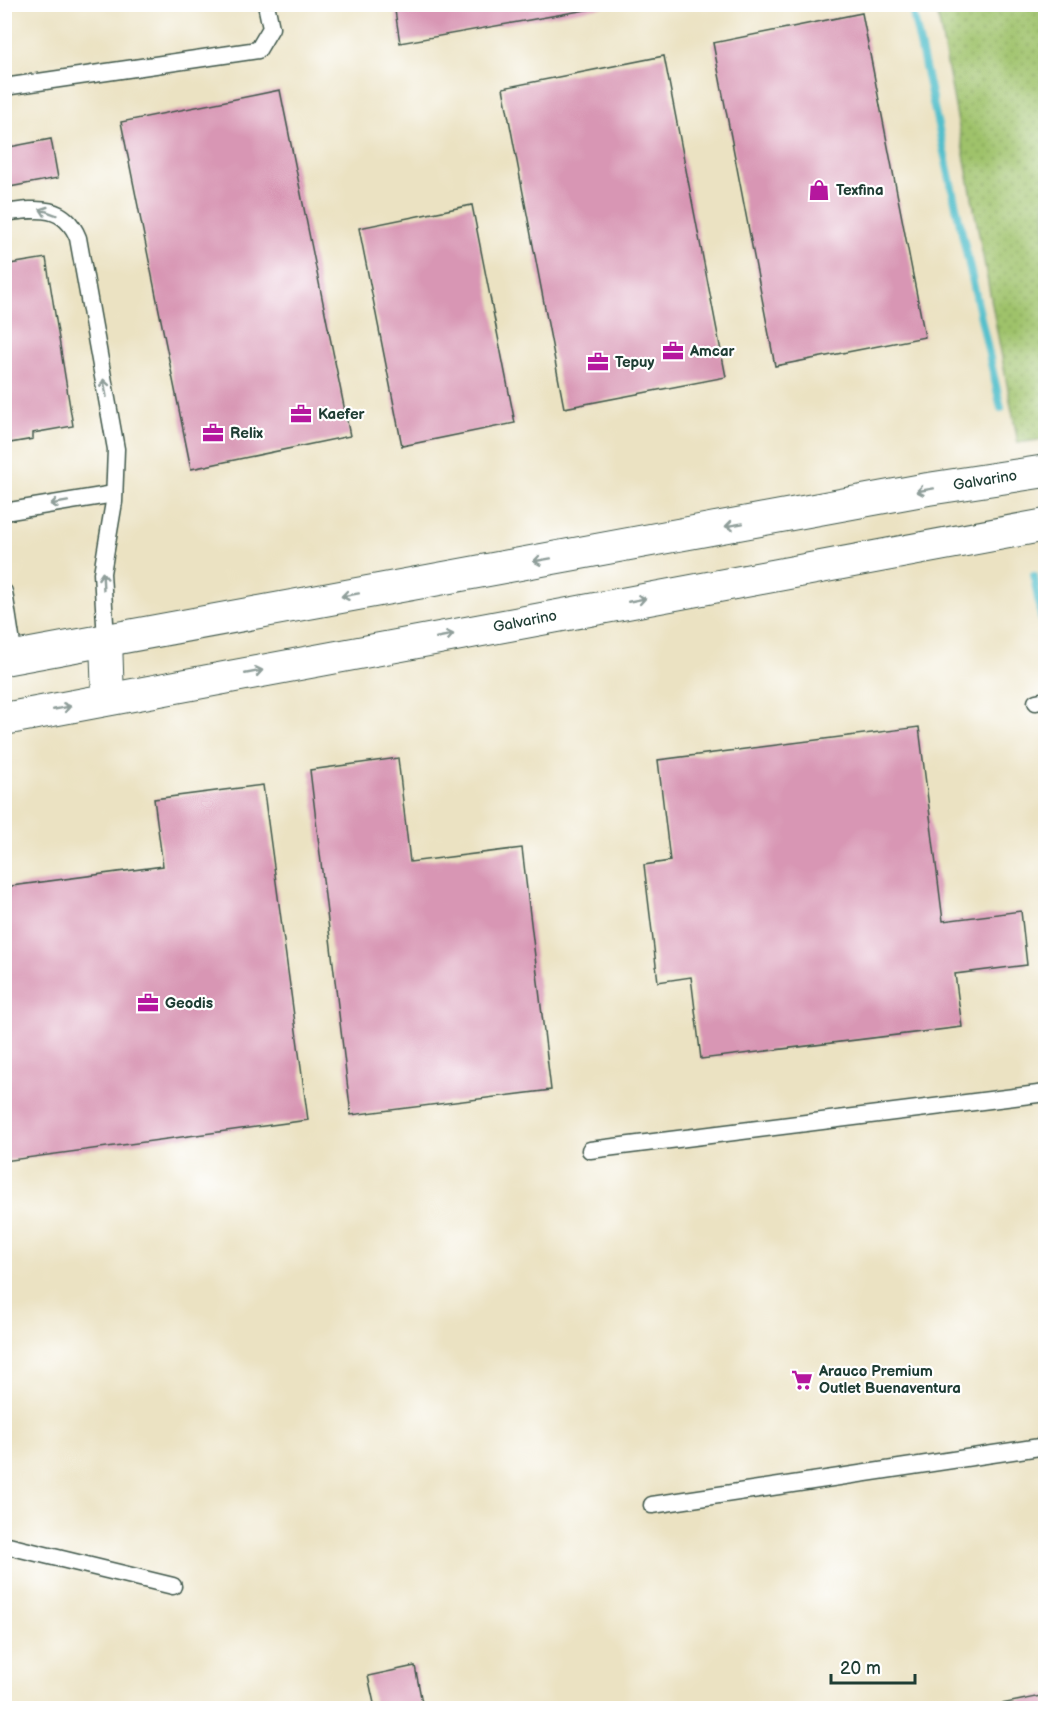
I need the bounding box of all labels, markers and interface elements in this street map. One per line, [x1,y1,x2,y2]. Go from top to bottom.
shop icon: Texfina [807,178,831,202]
place label: Texfina [836,181,884,200]
one-way arrow [39,205,58,216]
office icon: Amcar [661,339,685,363]
place label: Amcar [689,342,736,361]
office icon: Tepuy [586,350,610,374]
place label: Tepuy [615,353,655,372]
one-way arrow [99,379,110,399]
office icon: Kaefer [289,402,313,426]
place label: Kaefer [318,405,366,424]
office icon: Relix [201,421,225,445]
place label: Relix [230,424,263,443]
street label: Galvarino [952,466,1018,495]
one-way arrow [916,484,936,495]
one-way arrow [50,498,70,509]
one-way arrow [724,519,744,530]
one-way arrow [533,555,552,566]
one-way arrow [98,572,109,592]
one-way arrow [341,590,360,601]
one-way arrow [627,594,646,605]
street label: Galvarino [492,606,559,637]
one-way arrow [435,630,455,641]
one-way arrow [243,666,263,677]
one-way arrow [52,702,71,713]
office icon: Geodis [136,991,160,1015]
place label: Geodis [165,994,213,1013]
place label: Arauco Premium Outlet Buenaventura [818,1362,961,1398]
supermarket icon: Arauco Premium Outlet Buenaventura [790,1368,814,1392]
scale bar [831,1647,915,1685]
text: 20 m [840,1658,881,1679]

